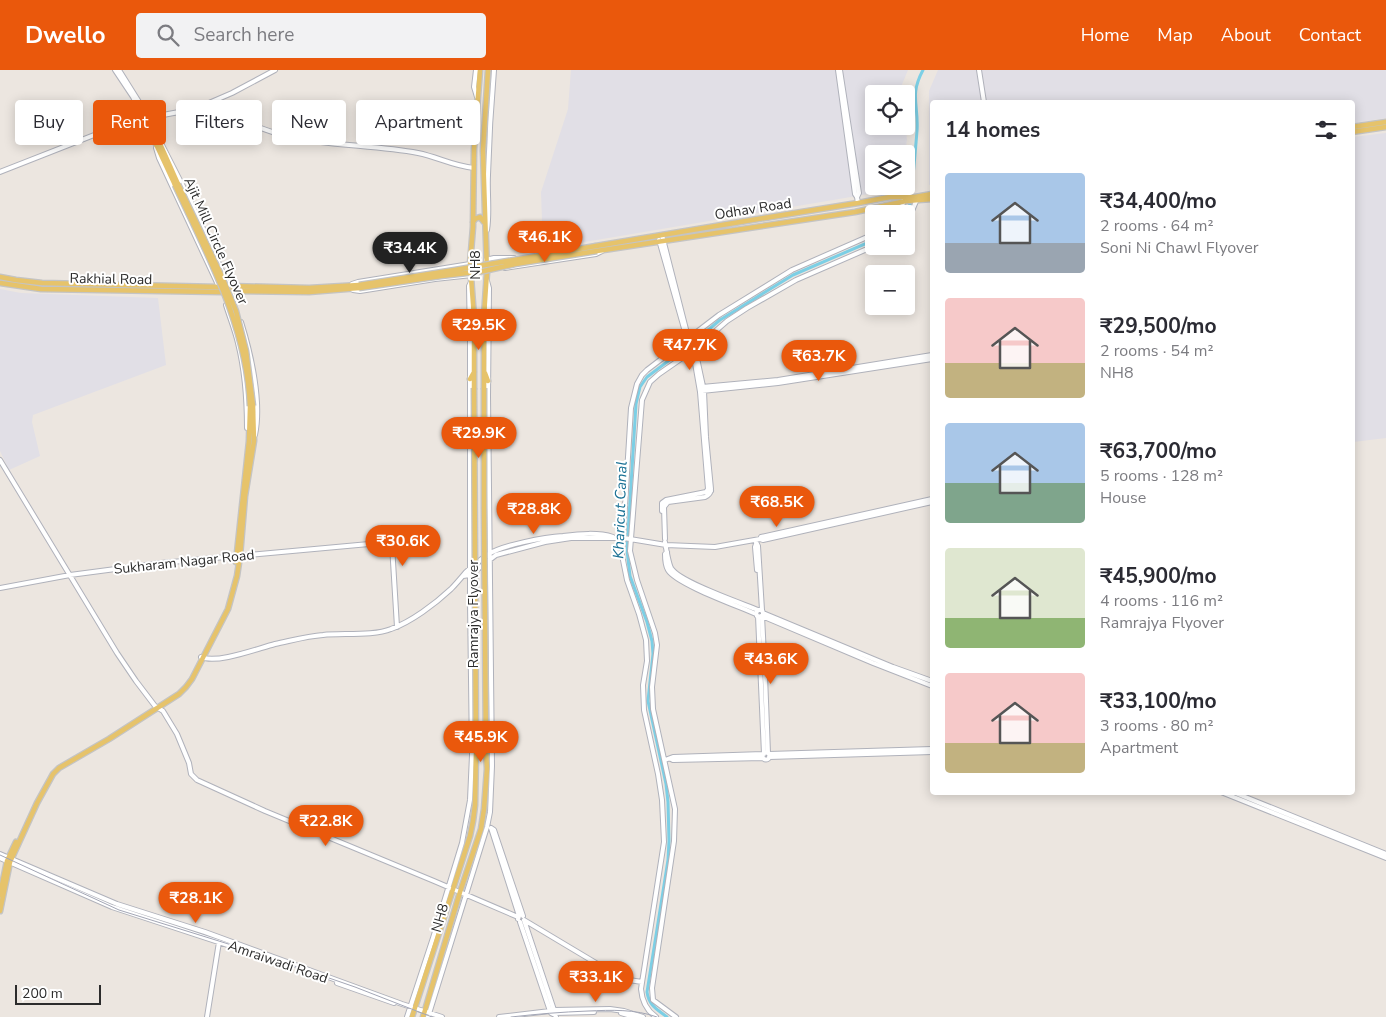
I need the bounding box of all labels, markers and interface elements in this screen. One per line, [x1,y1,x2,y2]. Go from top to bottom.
search box [136,13,486,58]
text: Dwello [25,19,106,51]
icon: search [154,21,182,49]
text: Search here [194,22,294,48]
text: Home [1081,23,1129,47]
text: Map [1157,23,1193,47]
text: About [1221,23,1271,47]
text: Contact [1299,23,1361,47]
map controls [865,85,915,315]
button: locate [865,85,915,135]
chip: Buy [15,100,83,145]
chip: Rent [93,100,166,145]
chip: Filters [176,100,262,145]
chip: New [272,100,346,145]
chip: Apartment [356,100,480,145]
text: 14 homes [945,116,1040,144]
icon: filters [1312,116,1340,144]
button: layers [865,145,915,195]
street label: Ajit Mill Circle Flyover [179,174,253,308]
text: ₹34,400/mo [1100,187,1217,215]
icon: home [985,193,1045,253]
street label: Odhav Road [713,194,793,224]
button: + [865,205,915,255]
text: 2 rooms · 64 m² [1100,215,1213,237]
pin: ₹46.1K [504,220,586,263]
text: ₹46.1K [519,226,572,248]
pin: ₹34.4K [369,232,451,274]
text: ₹34.4K [384,237,437,259]
text: Soni Ni Chawl Flyover [1100,237,1258,259]
street label: NH8 [466,250,485,280]
button: − [865,265,915,315]
street label: Rakhial Road [69,269,153,289]
pin: ₹29.5K [438,308,520,351]
text: ₹29,500/mo [1100,312,1217,340]
text: ₹29.5K [453,314,506,336]
icon: home [985,318,1045,378]
pin: ₹47.7K [649,328,731,371]
text: ₹47.7K [664,334,717,356]
pin: ₹63.7K [778,340,860,382]
text: 2 rooms · 54 m² [1100,340,1213,362]
text: ₹63.7K [793,345,846,367]
text: NH8 [1100,362,1134,384]
pin: ₹29.9K [438,416,520,459]
text: ₹29.9K [453,422,506,444]
text: ₹63,700/mo [1100,437,1217,465]
icon: home [985,443,1045,503]
water label: Kharicut Canal [608,461,632,559]
text: 5 rooms · 128 m² [1100,465,1223,487]
pin: ₹68.5K [736,486,818,528]
text: House [1100,487,1146,509]
text: ₹68.5K [751,491,804,513]
pin: ₹28.8K [493,492,575,535]
text: ₹28.8K [508,498,561,520]
pin: ₹30.6K [362,524,444,567]
text: ₹30.6K [377,530,430,552]
street label: Sukharam Nagar Road [113,545,255,579]
street label: Ramrajya Flyover [464,560,483,668]
text: ₹45,900/mo [1100,562,1217,590]
icon: home [985,568,1045,628]
text: 4 rooms · 116 m² [1100,590,1223,612]
text: Ramrajya Flyover [1100,612,1224,634]
pin: ₹43.6K [730,642,812,685]
text: ₹43.6K [745,648,798,670]
text: ₹33,100/mo [1100,687,1217,715]
icon: home [985,693,1045,753]
text: 3 rooms · 80 m² [1100,715,1213,737]
pin: ₹45.9K [440,720,522,763]
text: ₹45.9K [455,726,508,748]
text: Apartment [1100,737,1178,759]
pin: ₹22.8K [285,804,367,847]
text: ₹22.8K [300,810,353,832]
pin: ₹28.1K [155,882,237,924]
text: ₹28.1K [170,887,223,909]
street label: NH8 [427,901,453,935]
street label: Amraiwadi Road [226,936,330,988]
pin: ₹33.1K [555,960,637,1003]
text: ₹33.1K [570,966,623,988]
scale bar [15,982,101,1005]
text: 200 m [22,984,63,1003]

